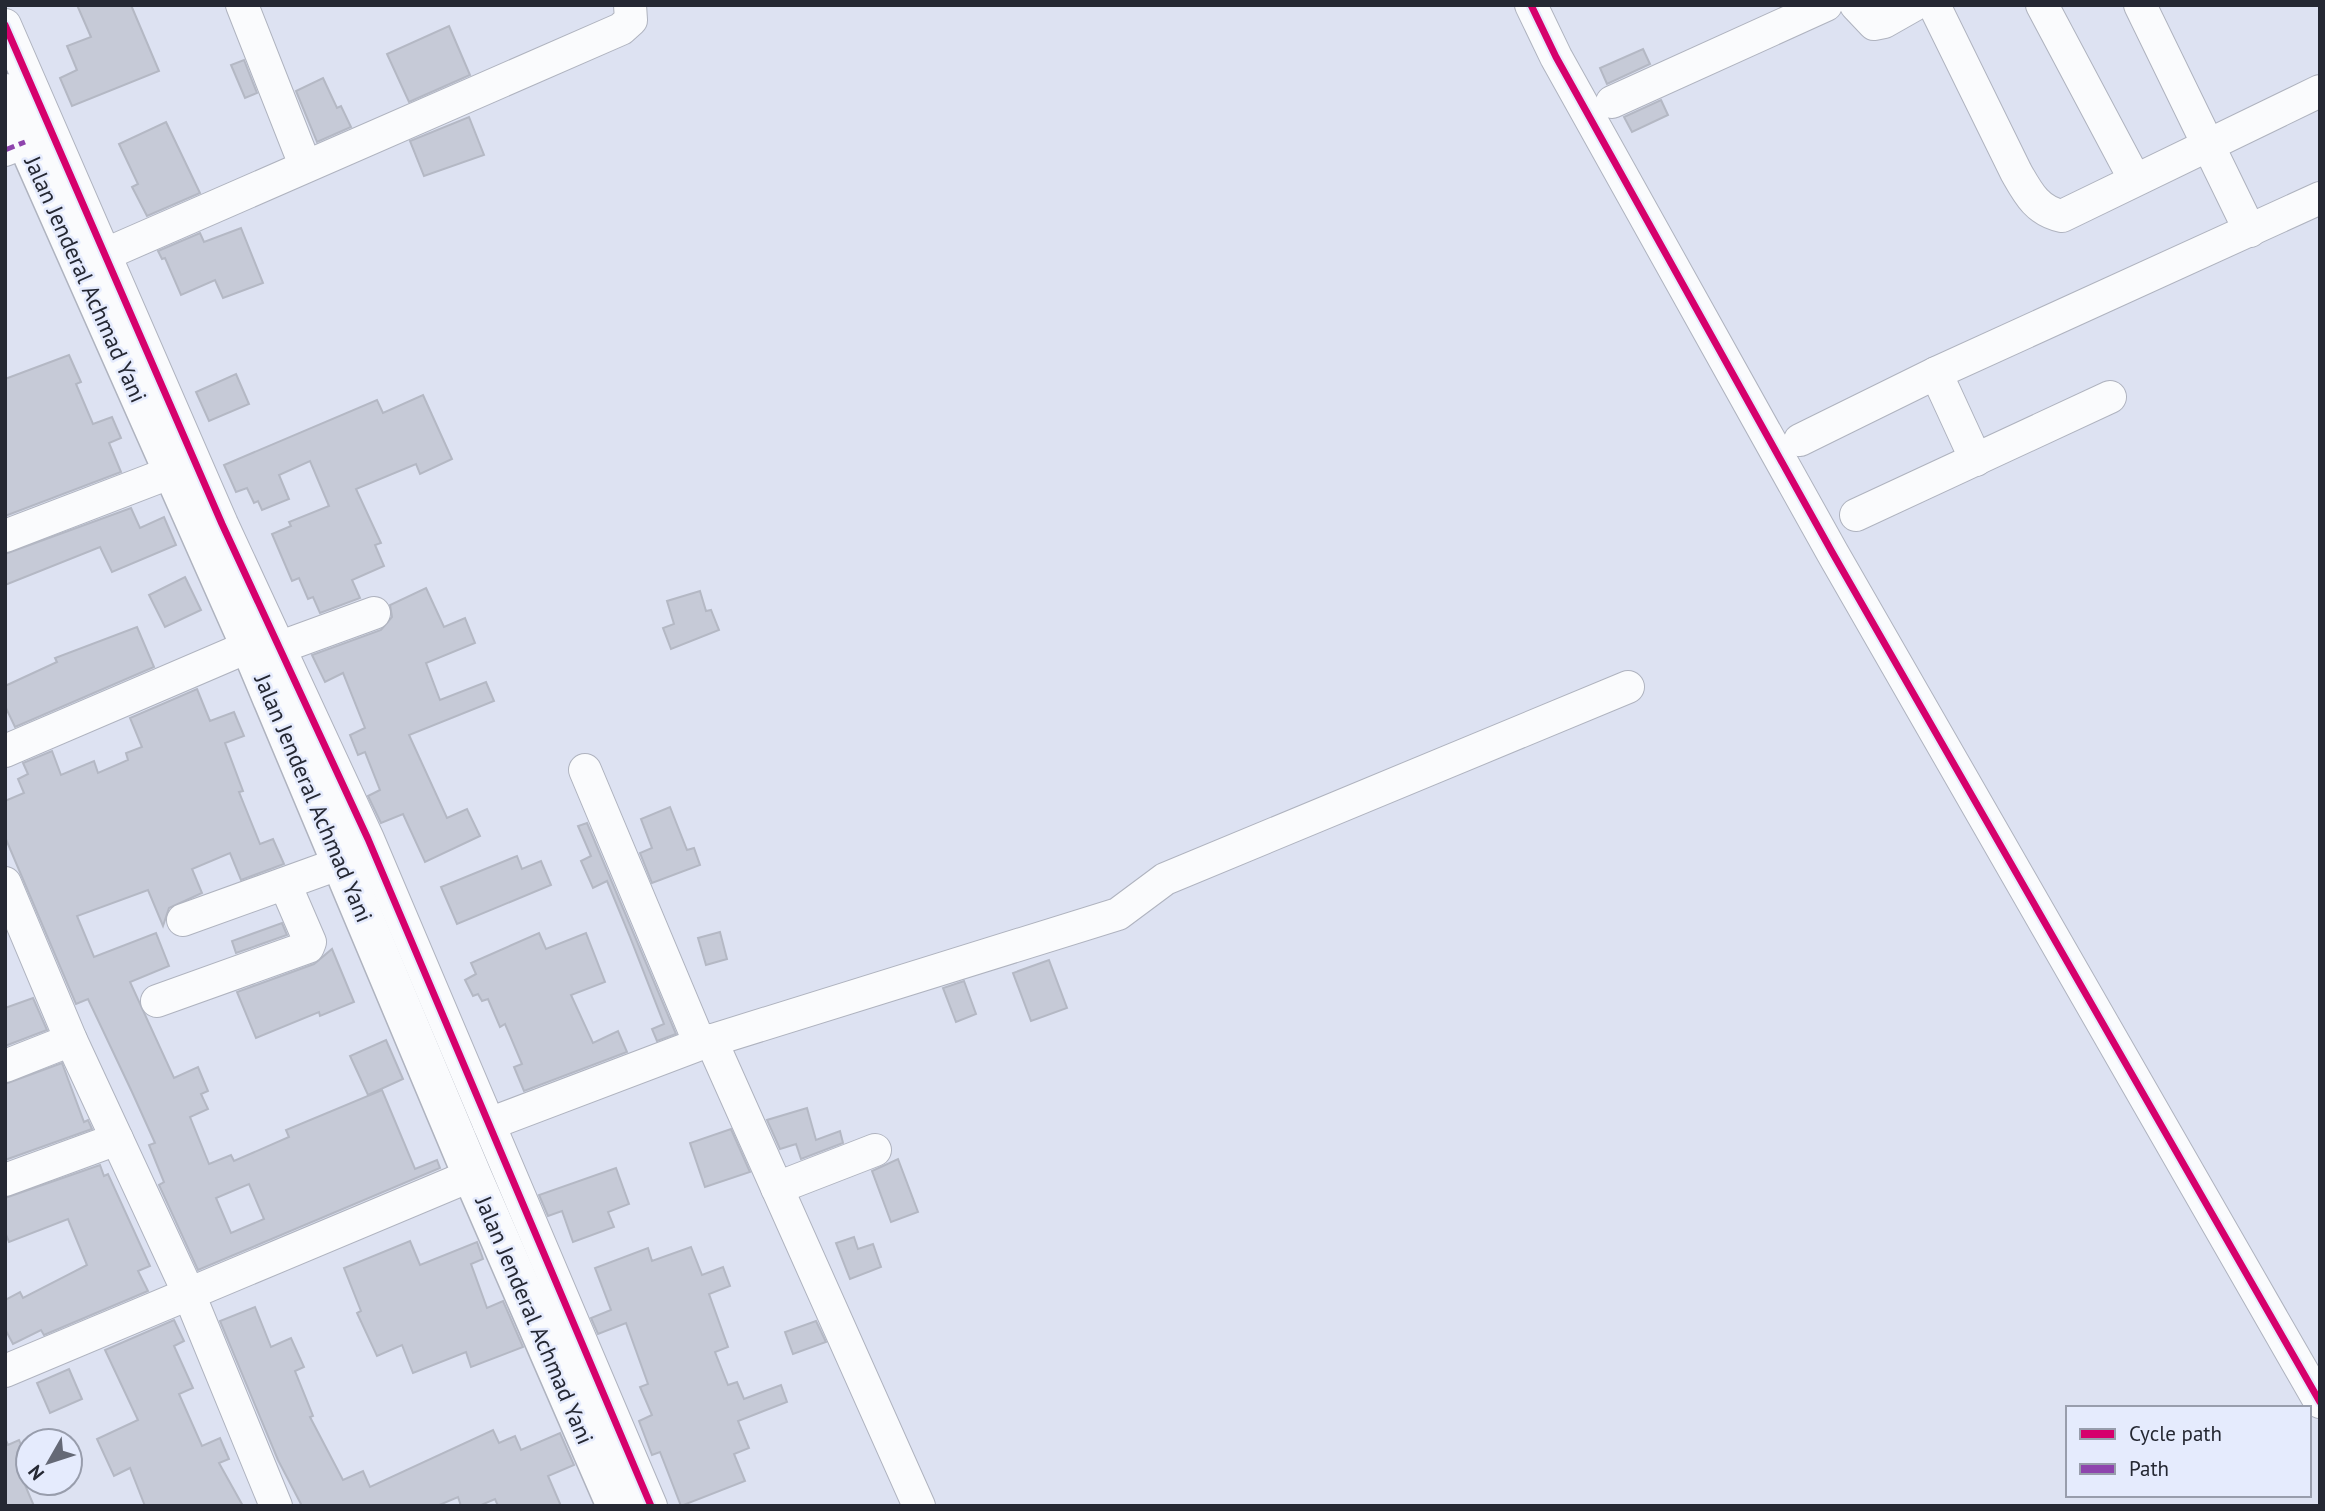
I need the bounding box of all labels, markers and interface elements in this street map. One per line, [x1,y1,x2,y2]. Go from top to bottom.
street label: Jalan Jenderal Achmad Yani [18,150,153,407]
street label: Jalan Jenderal Achmad Yani [248,669,379,926]
street label: Jalan Jenderal Achmad Yani [469,1191,600,1448]
legend [2066,1406,2311,1497]
text: Cycle path [2129,1420,2222,1447]
north arrow [14,1427,84,1497]
text: Path [2129,1455,2169,1482]
text: N [23,1460,49,1485]

